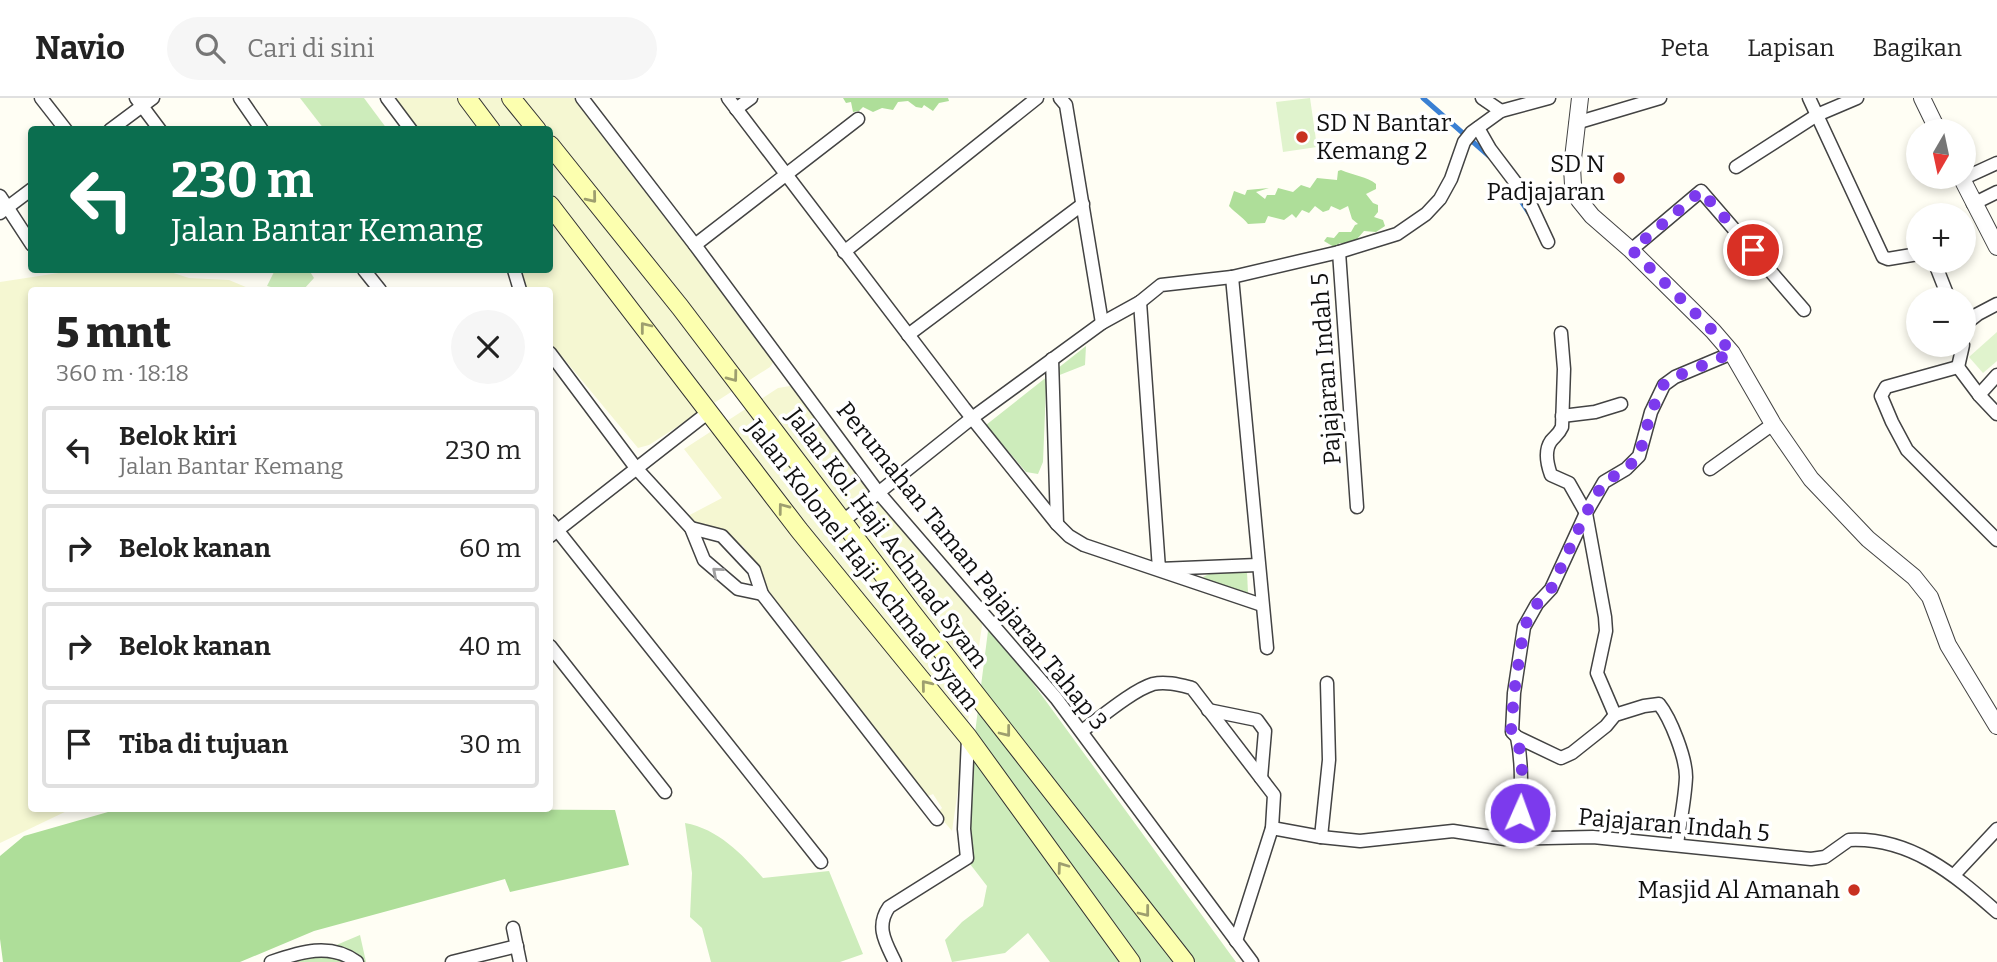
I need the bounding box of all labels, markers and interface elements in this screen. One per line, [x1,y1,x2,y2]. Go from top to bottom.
search box [167,17,657,80]
text: Navio [35,28,125,68]
icon: search [191,29,229,67]
text: Cari di sini [247,33,374,64]
text: Peta [1661,34,1709,62]
text: Lapisan [1747,34,1834,62]
text: Bagikan [1872,34,1962,62]
place label: SD N Bantar Kemang 2 [1316,109,1452,165]
north arrow [1906,119,1976,189]
map controls [1906,119,1976,357]
marker: SD N Bantar Kemang 2 [1294,129,1310,145]
place label: SD N Padjajaran [1486,150,1605,206]
text: 230 m [171,151,314,210]
icon: left [56,154,147,245]
marker: SD N Padjajaran [1611,170,1627,186]
one-way arrow [584,191,597,203]
button: + [1906,203,1976,273]
text: Jalan Bantar Kemang [171,211,483,249]
pin [1723,220,1783,280]
icon: arrive [1734,231,1772,269]
street label: Pajajaran Indah 5 [1305,272,1347,466]
button: − [1906,287,1976,357]
text: 5 mnt [56,308,171,358]
button: close [451,310,525,384]
one-way arrow [640,322,653,335]
text: 360 m · 18:18 [56,359,189,387]
one-way arrow [725,369,738,382]
street label: Perumahan Taman Pajajaran Tahap 3 [831,396,1113,736]
street label: Jalan Kol. Haji Achmad Syam [780,402,994,673]
street label: Jalan Kolonel Haji Achmad Syam [740,413,985,716]
text: Belok kiri [119,421,237,452]
icon: left [60,431,98,469]
text: 230 m [445,435,521,466]
text: Jalan Bantar Kemang [119,452,343,480]
one-way arrow [779,503,791,516]
icon: right [60,529,98,567]
text: Belok kanan [119,533,271,564]
text: 60 m [459,533,521,564]
one-way arrow [713,567,726,580]
icon: right [60,627,98,665]
text: Belok kanan [119,631,271,662]
text: 40 m [459,631,521,662]
one-way arrow [921,681,934,693]
one-way arrow [998,724,1011,737]
icon: arrive [60,725,98,763]
text: Tiba di tujuan [119,729,288,760]
text: 30 m [460,729,521,760]
position arrow [1483,776,1557,850]
street label: Pajajaran Indah 5 [1577,803,1771,847]
one-way arrow [1058,862,1070,875]
place label: Masjid Al Amanah [1638,876,1840,904]
marker: Masjid Al Amanah [1846,882,1862,898]
one-way arrow [1137,904,1150,917]

